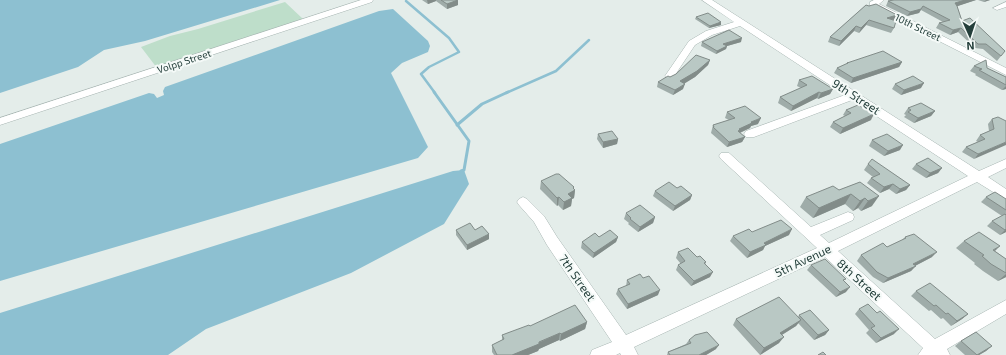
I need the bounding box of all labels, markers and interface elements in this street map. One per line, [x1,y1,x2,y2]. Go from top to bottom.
street label: 10th Street [893,11,943,43]
north arrow [950,16,990,56]
text: N [966,40,975,53]
street label: Volpp Street [156,47,213,75]
street label: 9th Street [830,75,884,117]
street label: 5th Avenue [772,241,833,279]
street label: 7th Street [557,251,599,304]
street label: 8th Street [835,256,885,303]

